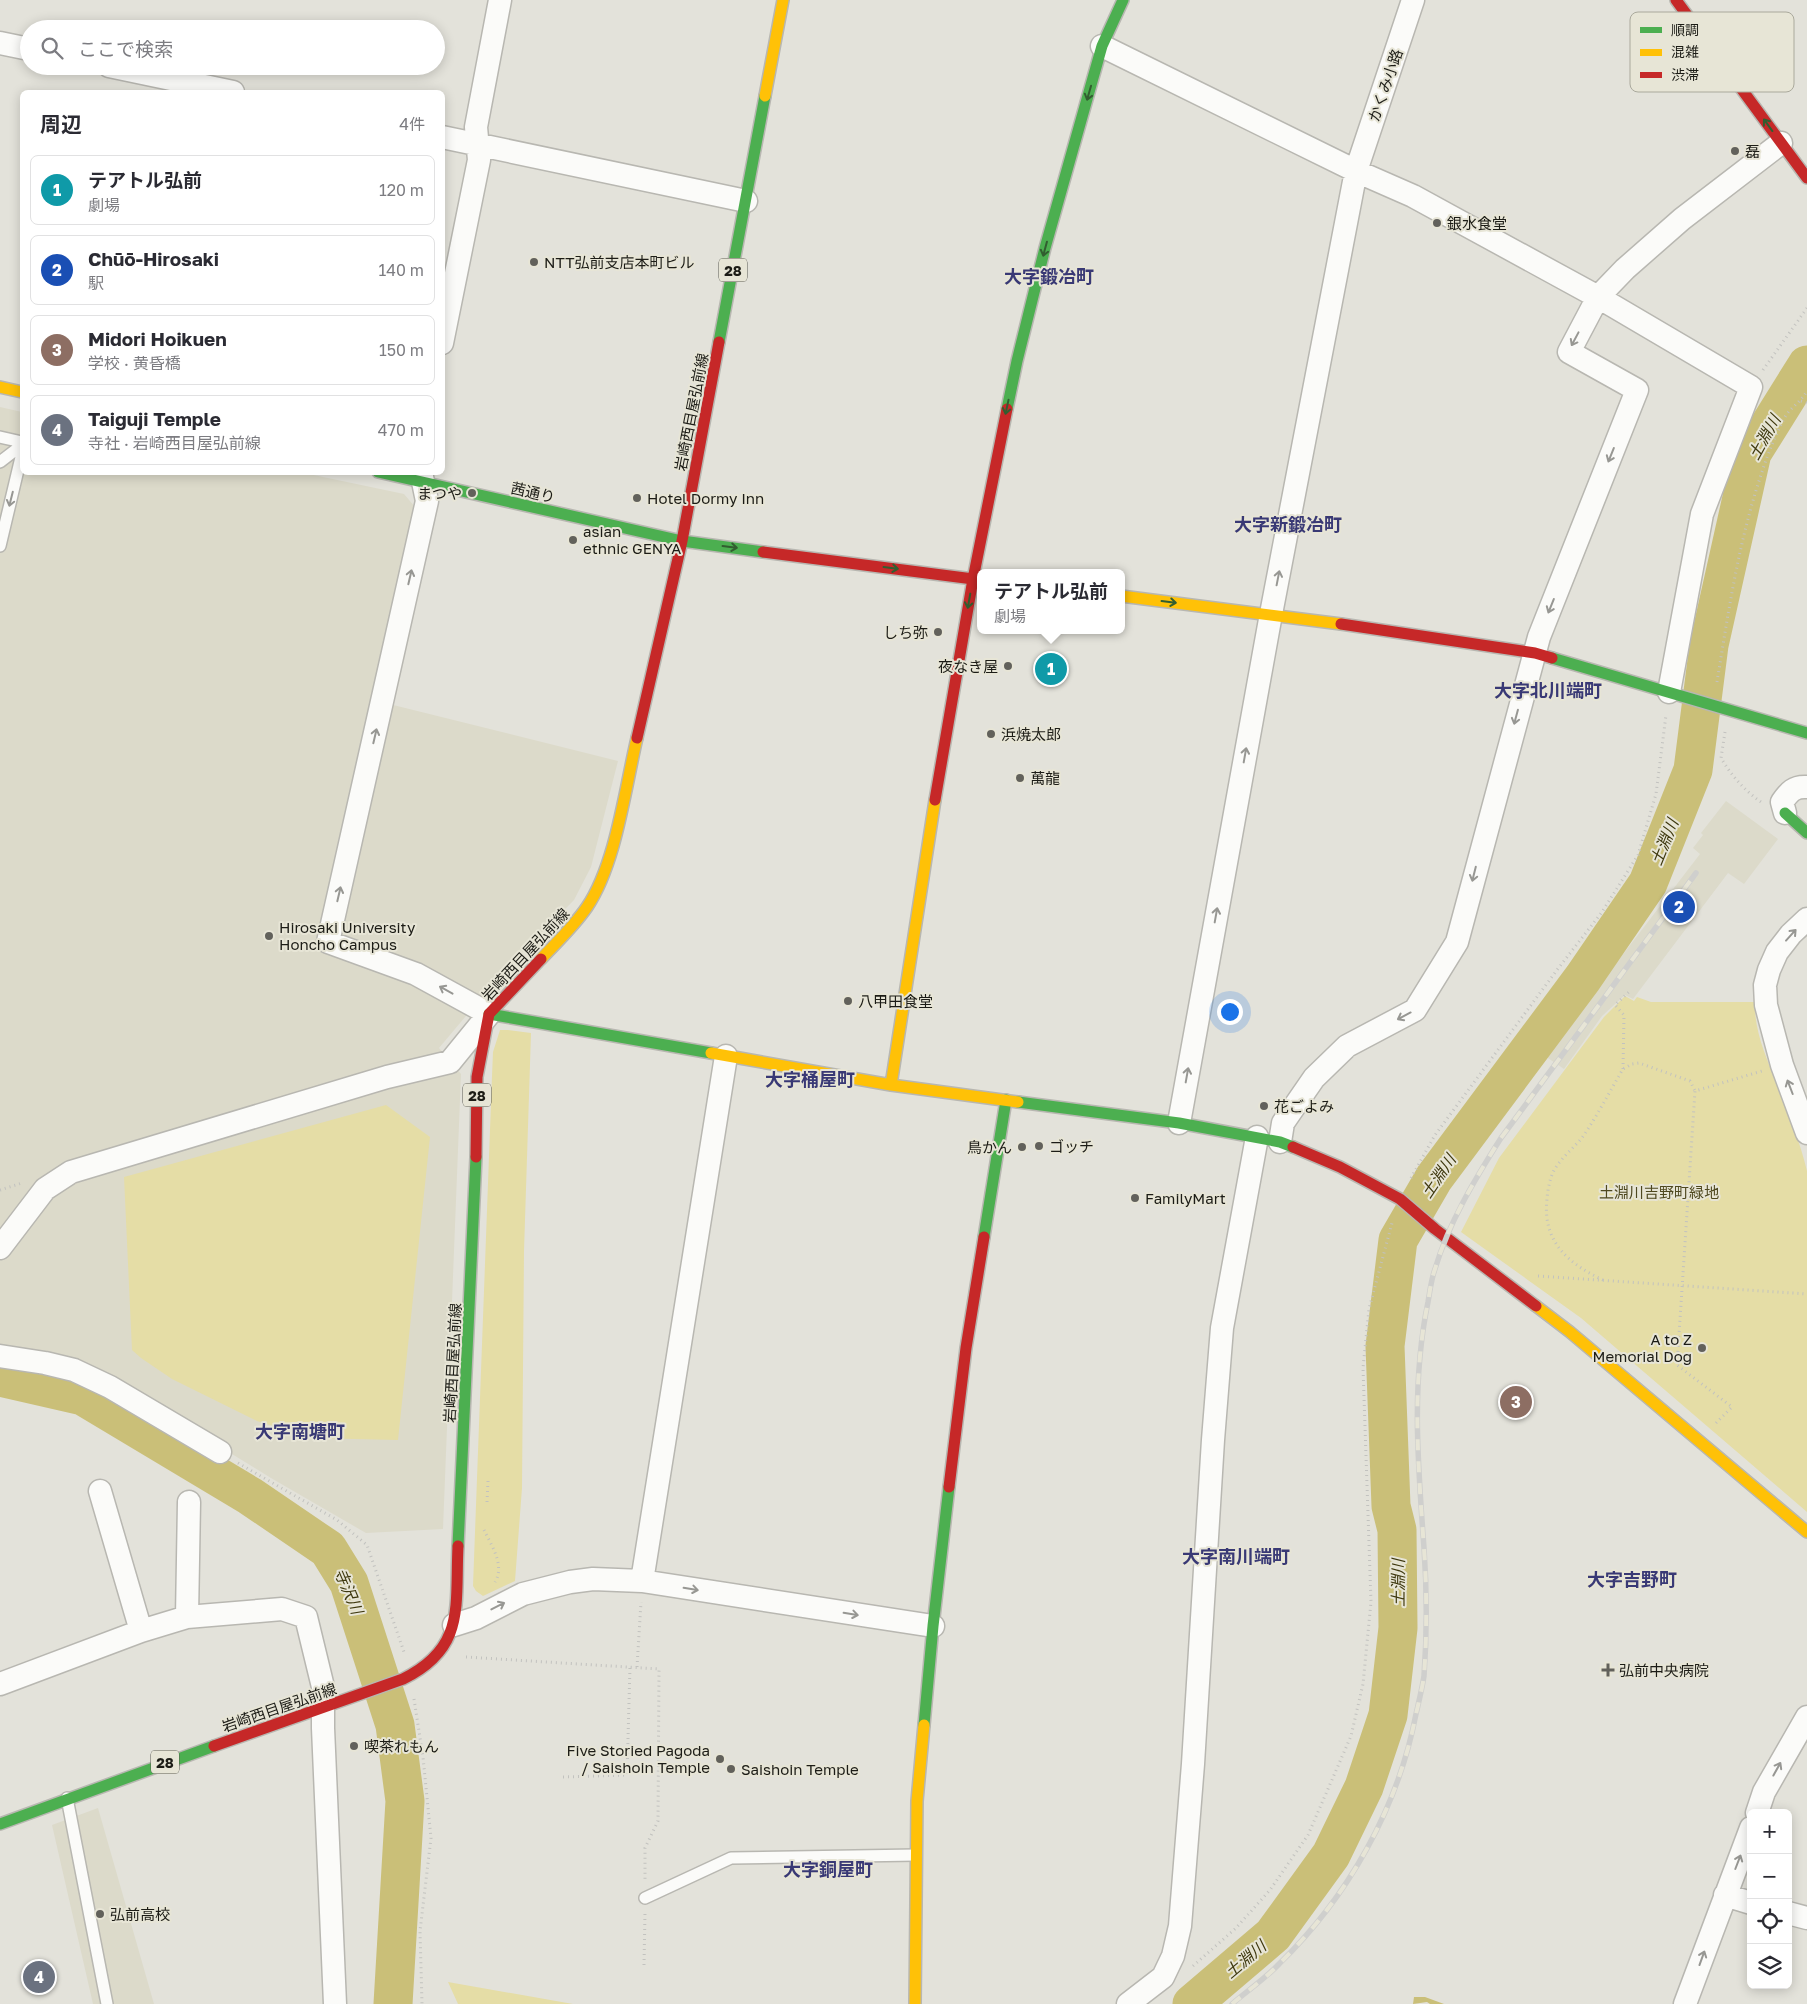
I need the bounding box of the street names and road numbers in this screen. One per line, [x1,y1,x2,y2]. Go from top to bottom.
street label: かくみ小路 [1364,46,1406,124]
road number: 28 [719,258,747,282]
street label: 岩崎西目屋弘前線 [671,351,711,473]
street label: 茜通り [509,478,557,506]
street label: 岩崎西目屋弘前線 [477,904,573,1004]
road number: 28 [463,1084,491,1106]
street label: 岩崎西目屋弘前線 [440,1303,464,1423]
street label: 岩崎西目屋弘前線 [219,1679,339,1735]
road number: 28 [151,1750,179,1774]

